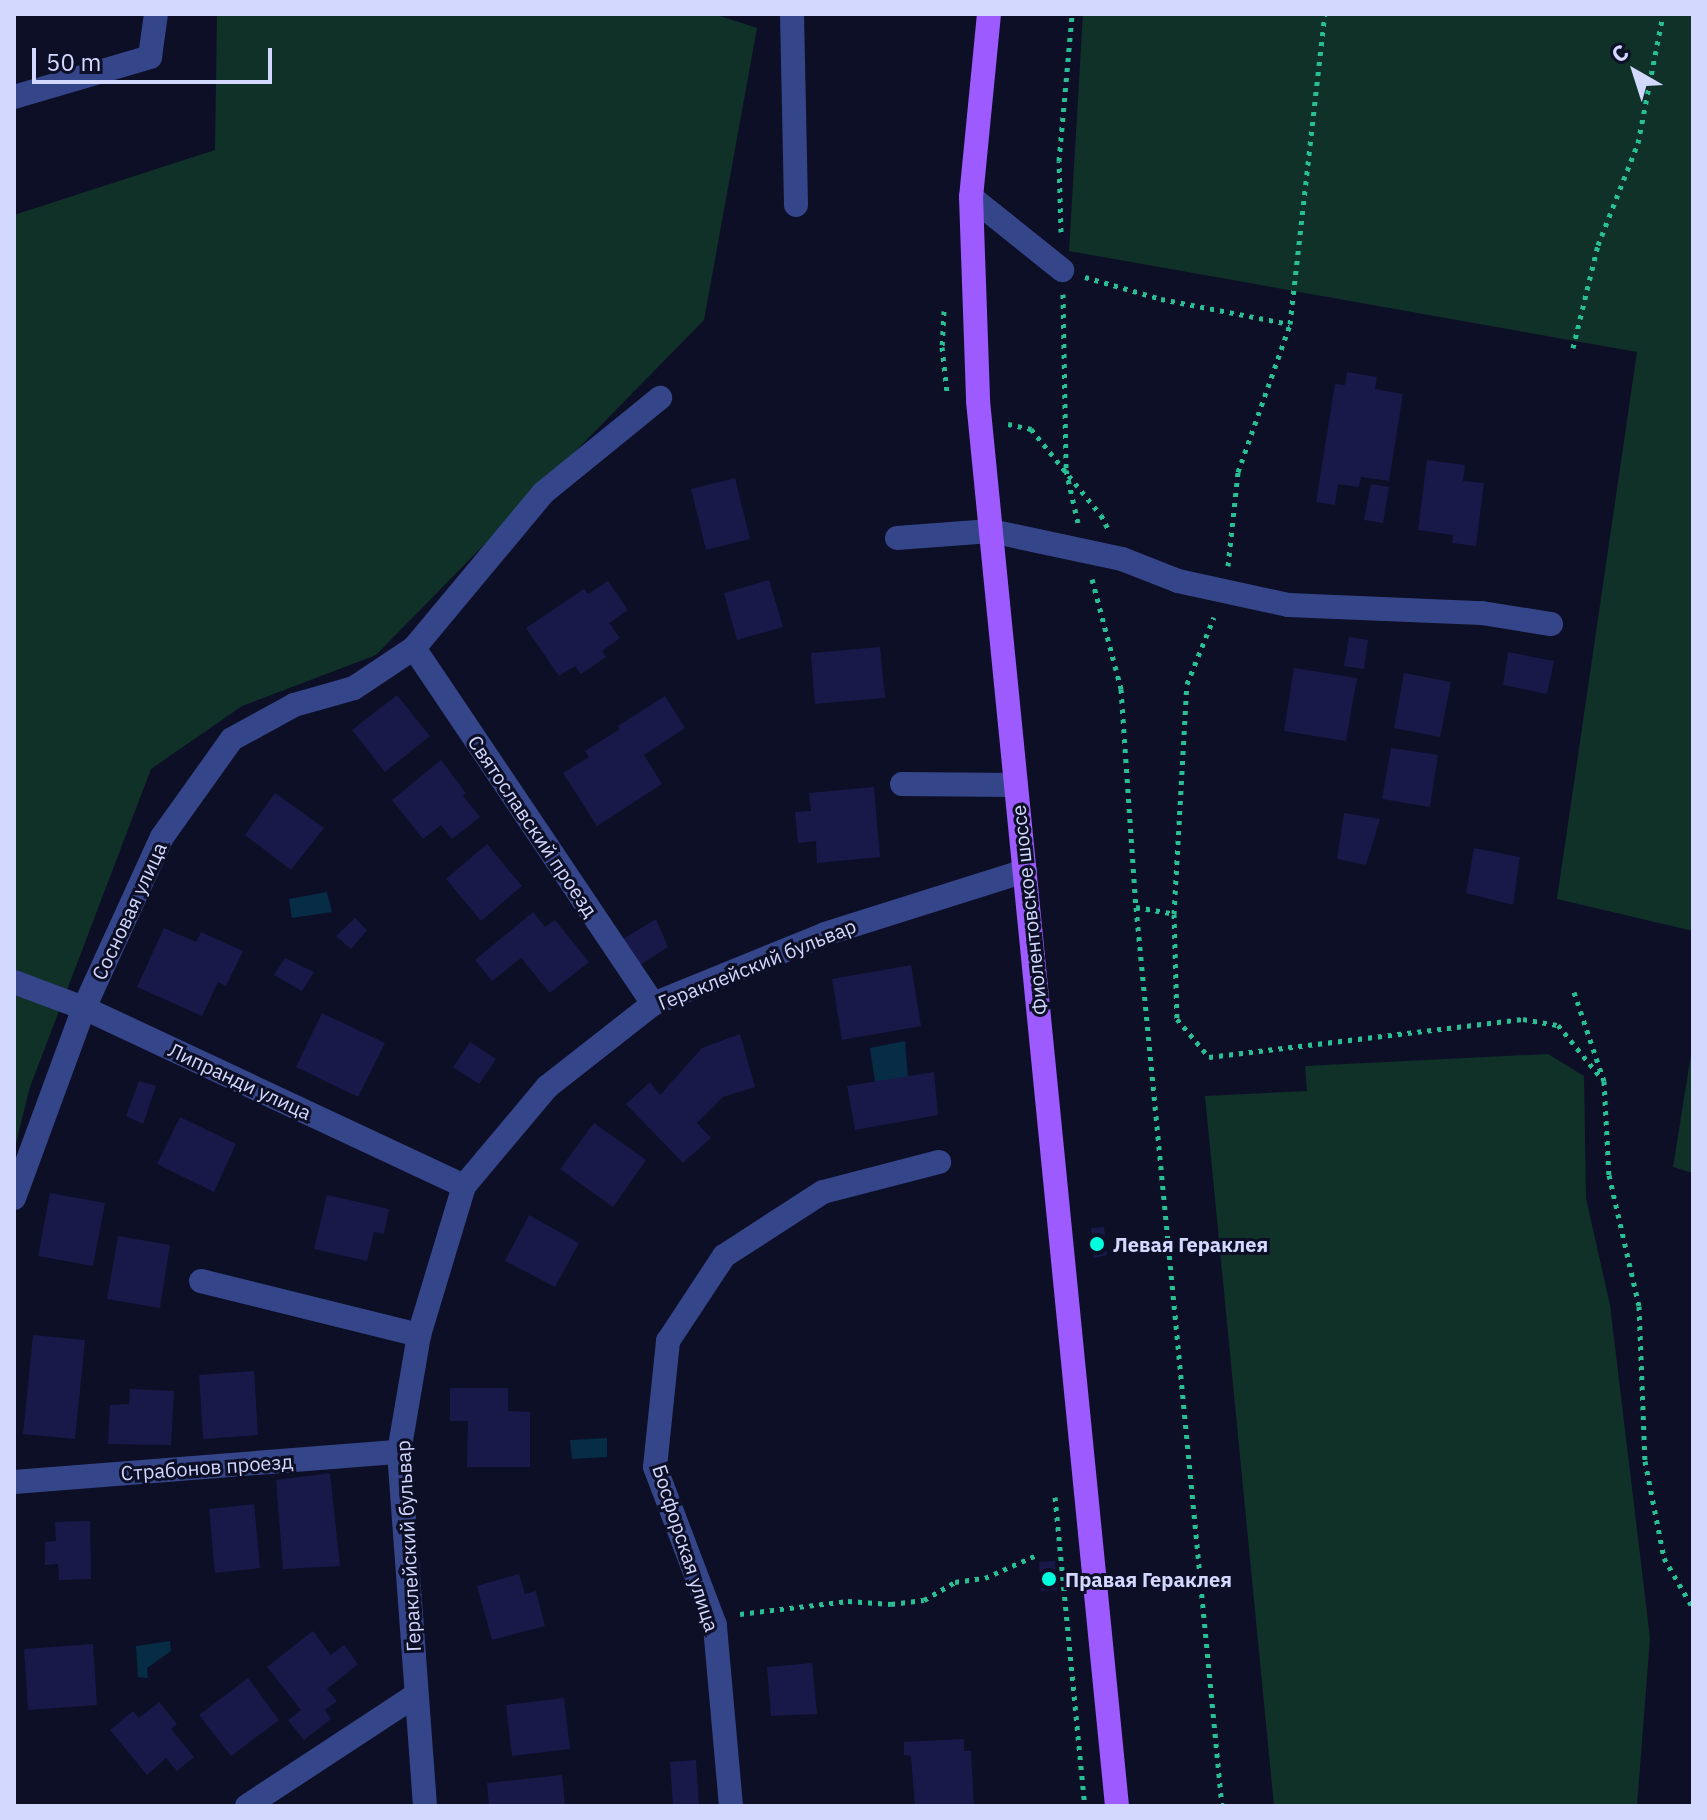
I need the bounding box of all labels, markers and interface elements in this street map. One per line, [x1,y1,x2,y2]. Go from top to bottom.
scale bar [36,32,276,82]
north arrow [1595,32,1675,112]
text: С [1605,37,1634,69]
text: 50 m [46,46,101,78]
street label: Святославский проезд [463,730,603,922]
street label: Фиолентовское шоссе [1006,804,1052,1016]
street label: Сосновая улица [87,838,171,984]
street label: Гераклейский бульвар [654,913,860,1015]
street label: Липранди улица [165,1037,315,1125]
place label: Левая Гераклея [1113,1232,1268,1256]
marker: Левая Гераклея [1088,1235,1106,1253]
street label: Гераклейский бульвар [390,1440,426,1652]
street label: Страбонов проезд [120,1449,294,1485]
street label: Босфорская улица [648,1462,724,1634]
place label: Правая Гераклея [1065,1567,1232,1591]
marker: Правая Гераклея [1040,1570,1058,1588]

